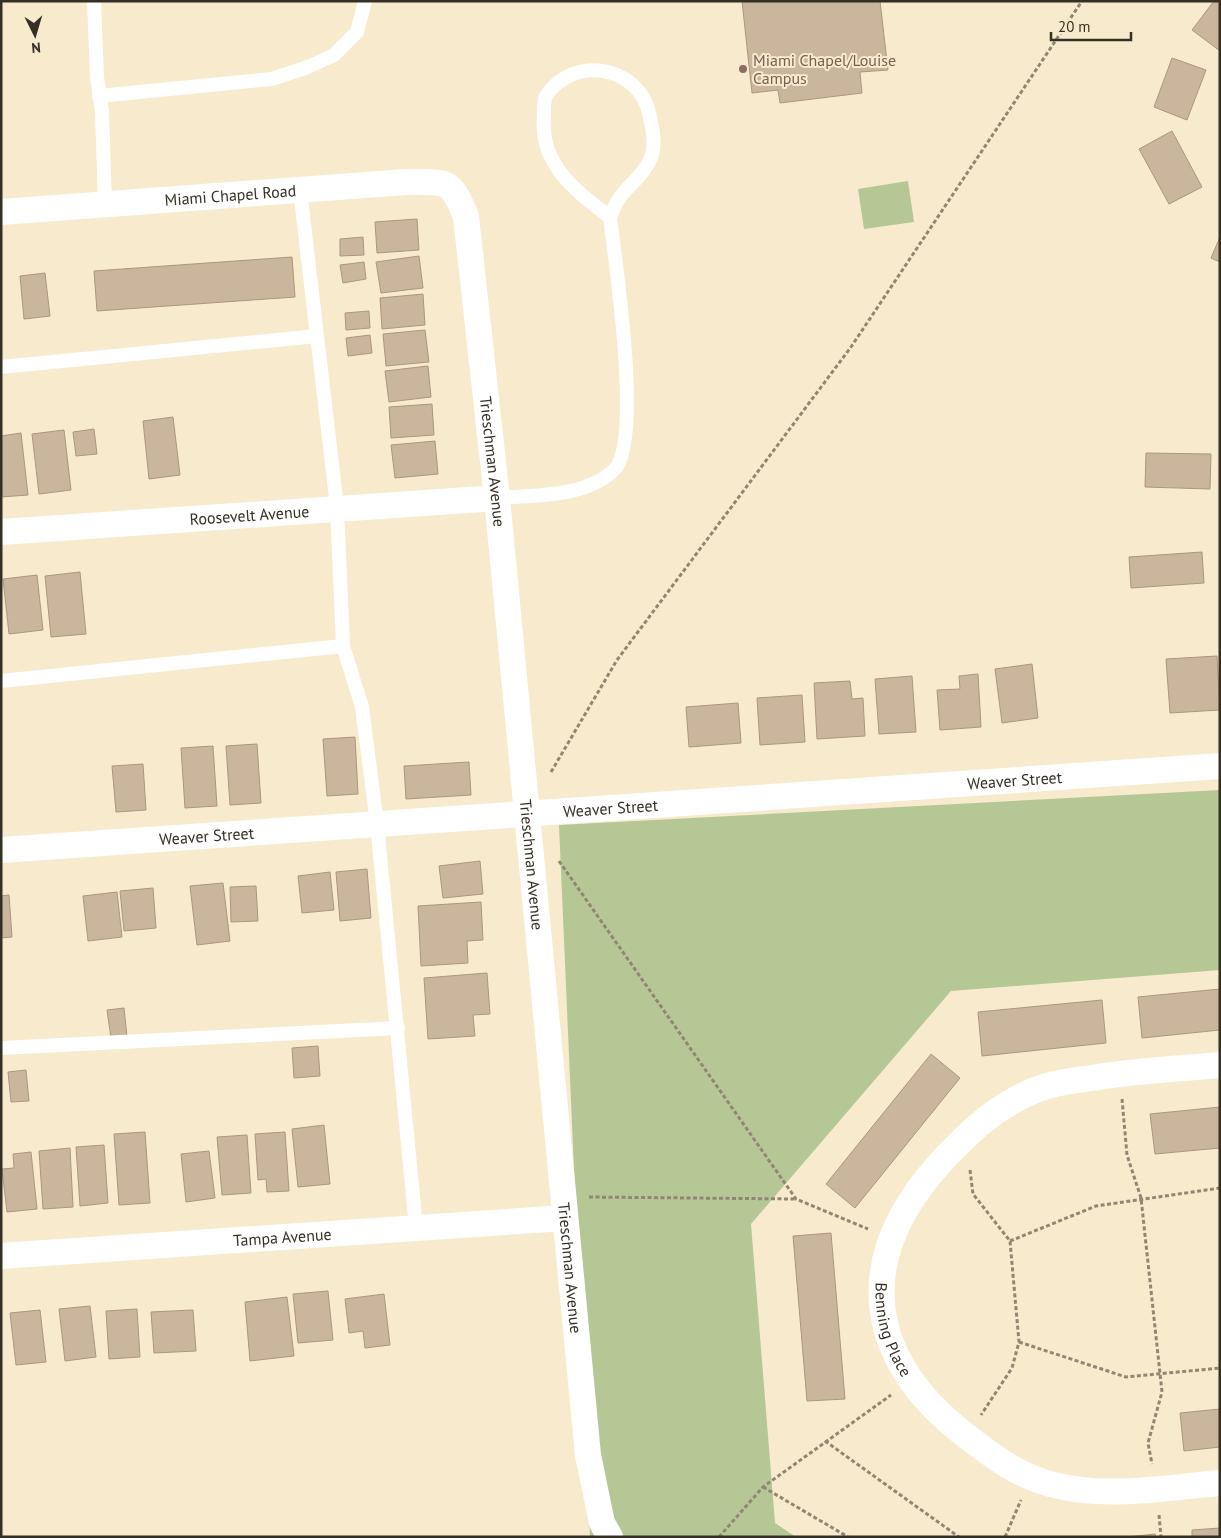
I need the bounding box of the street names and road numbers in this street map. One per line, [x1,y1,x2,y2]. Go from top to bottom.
street label: Miami Chapel Road [164,180,297,210]
street label: Trieschman Avenue [476,395,510,528]
street label: Roosevelt Avenue [189,501,310,529]
street label: Weaver Street [967,767,1063,793]
street label: Weaver Street [562,795,659,821]
street label: Trieschman Avenue [516,798,548,931]
street label: Weaver Street [158,823,255,849]
street label: Trieschman Avenue [554,1202,586,1334]
street label: Tampa Avenue [233,1224,332,1250]
street label: Benning Place [872,1282,916,1380]

